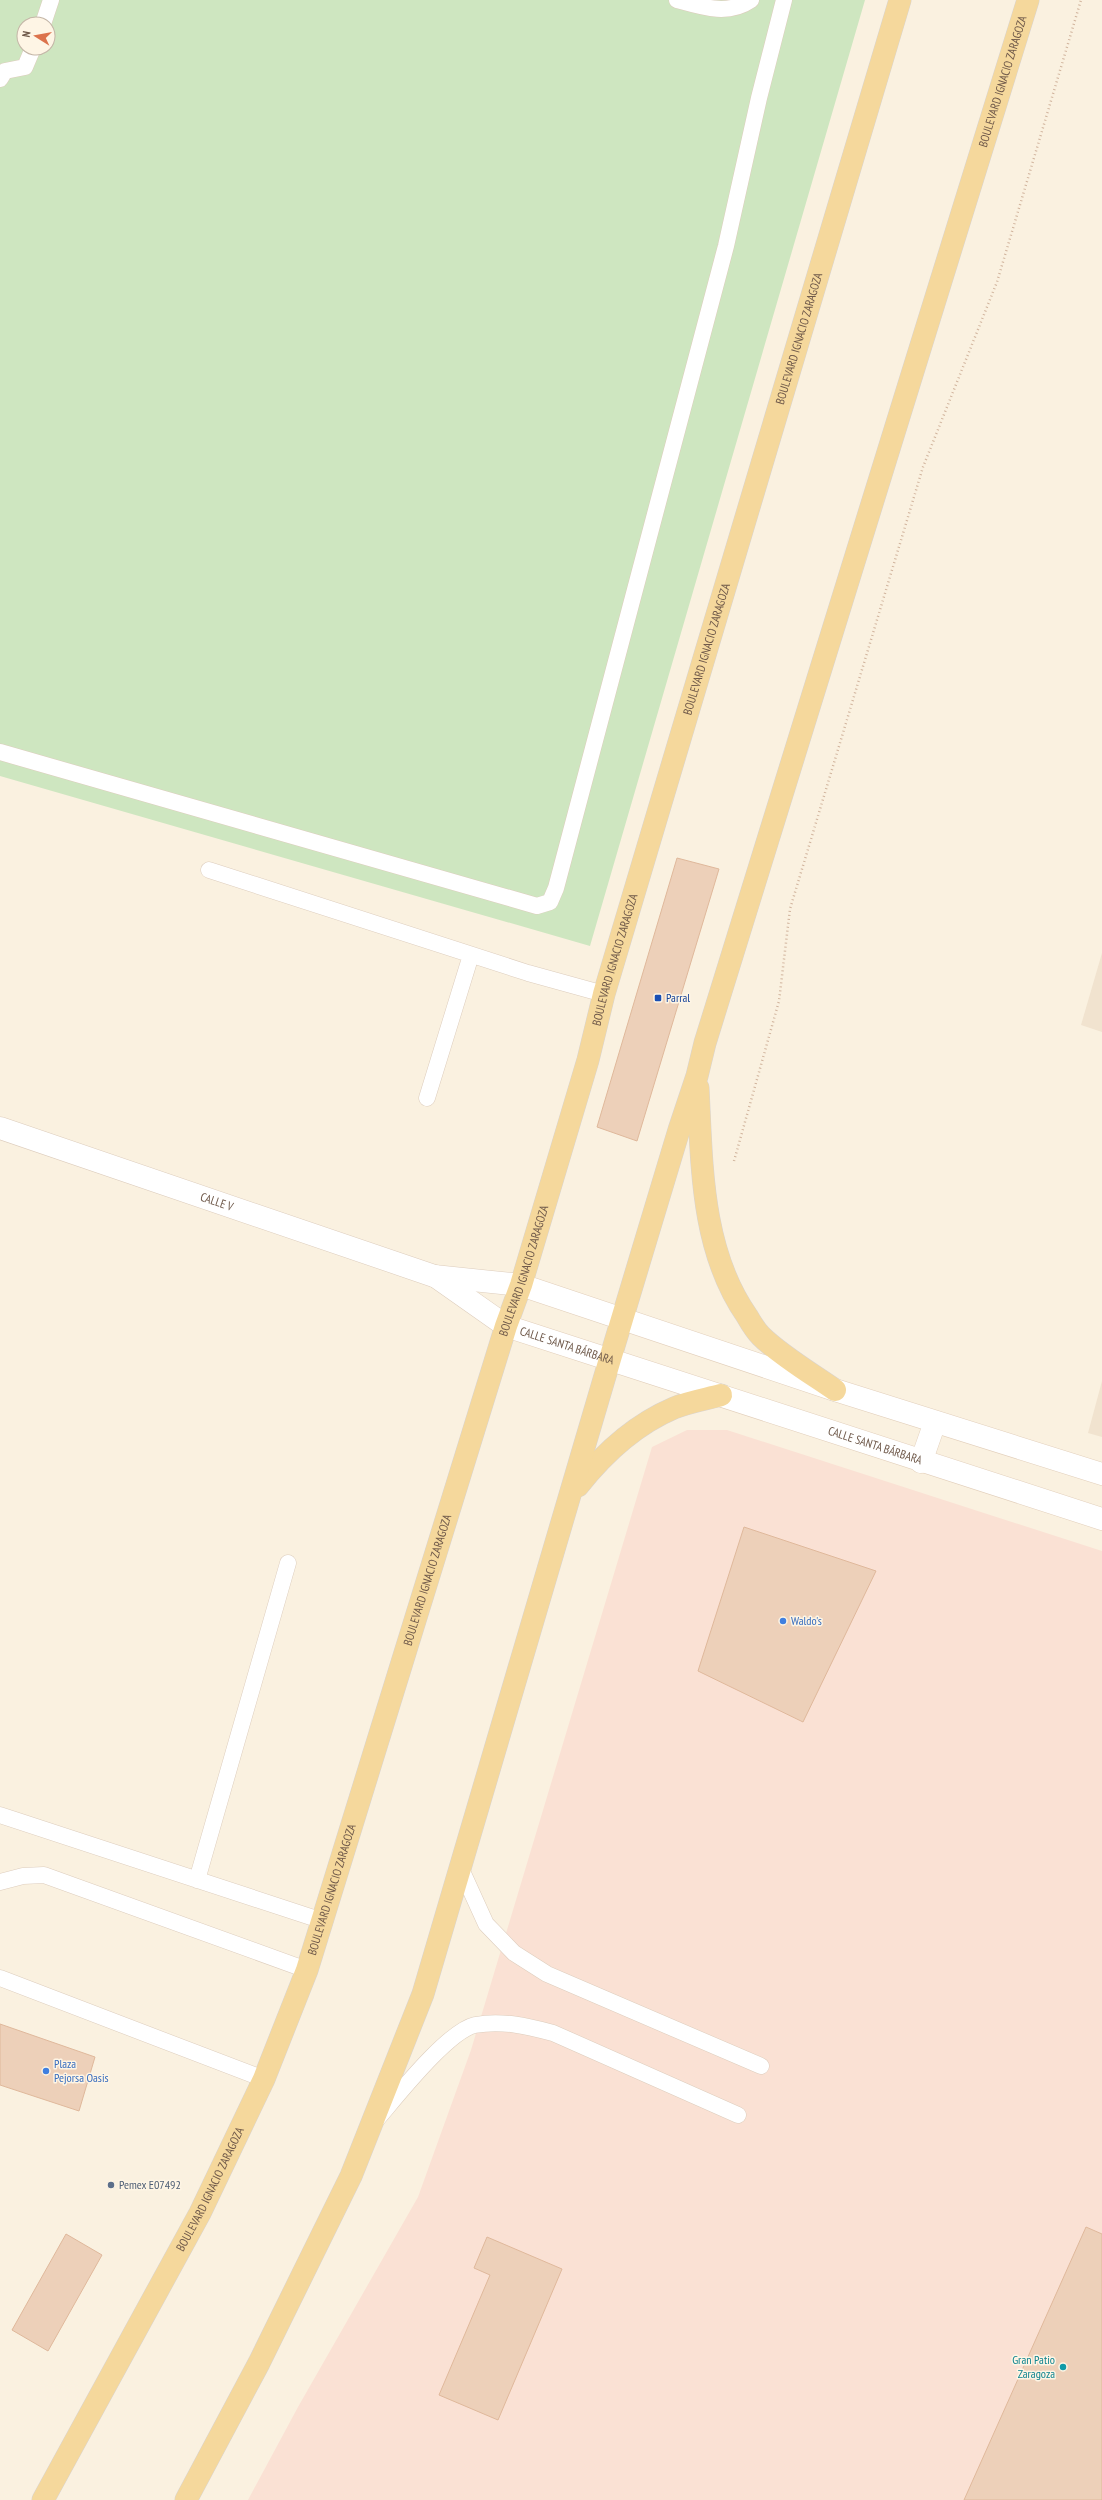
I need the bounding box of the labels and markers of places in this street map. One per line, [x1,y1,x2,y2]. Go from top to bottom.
place label: Parral [666,990,690,1005]
marker: Parral [653,993,663,1003]
place label: Waldo's [791,1613,822,1628]
marker: Waldo's [778,1616,788,1626]
place label: Plaza Pejorsa Oasis [54,2056,109,2085]
marker: Plaza Pejorsa Oasis [41,2066,51,2076]
place label: Pemex E07492 [119,2177,181,2192]
marker: Pemex E07492 [106,2180,116,2190]
place label: Gran Patio Zaragoza [1012,2352,1055,2381]
marker: Gran Patio Zaragoza [1058,2362,1068,2372]

